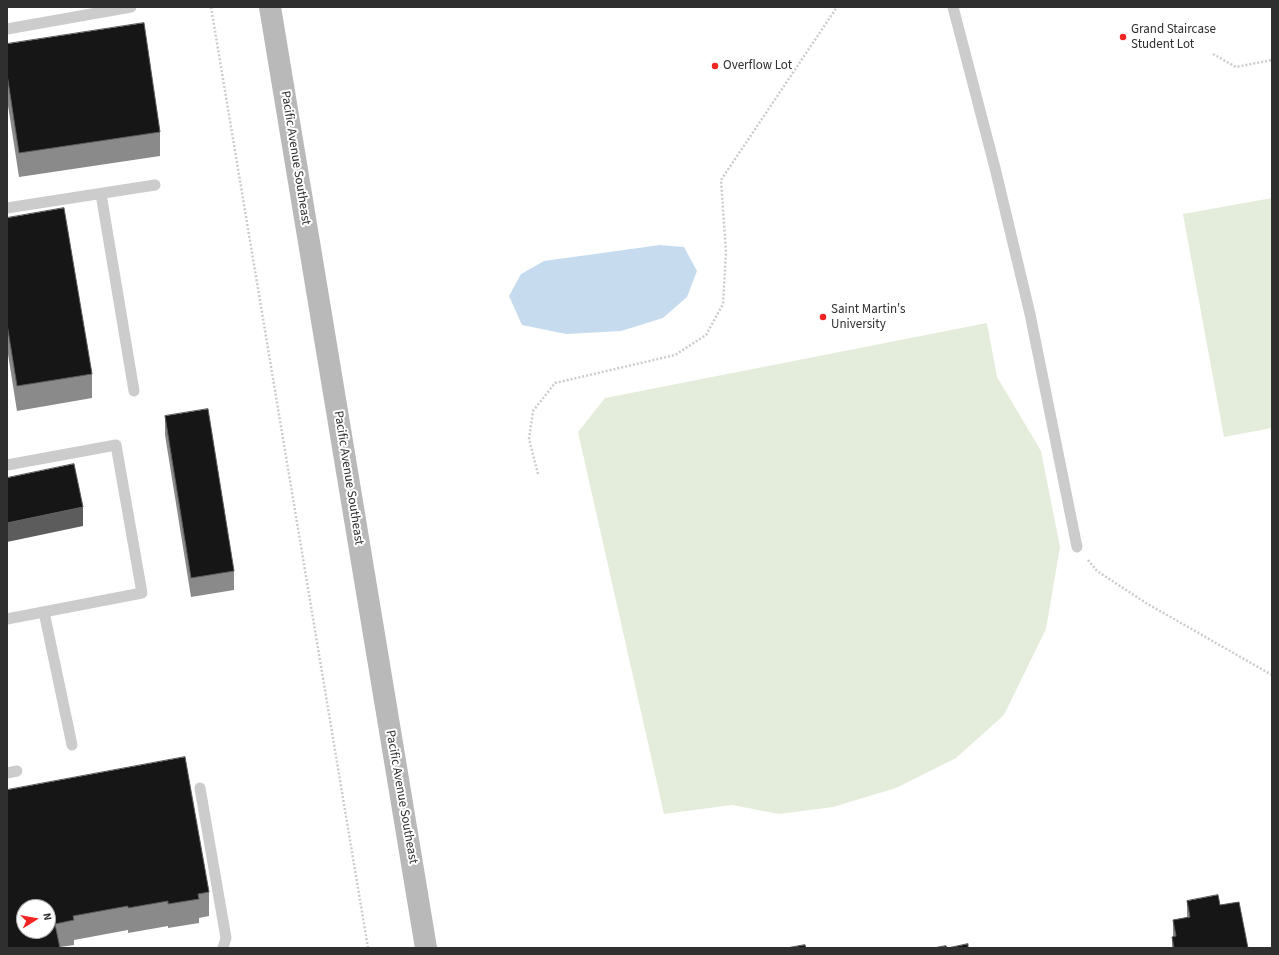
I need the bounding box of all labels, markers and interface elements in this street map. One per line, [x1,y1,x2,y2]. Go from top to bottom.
place label: Grand Staircase Student Lot [1131,22,1216,53]
marker: Grand Staircase Student Lot [1118,32,1128,42]
place label: Overflow Lot [723,58,792,74]
marker: Overflow Lot [710,61,720,71]
street label: Pacific Avenue Southeast [277,90,313,226]
place label: Saint Martin's University [831,302,905,333]
marker: Saint Martin's University [818,312,828,322]
street label: Pacific Avenue Southeast [330,410,366,546]
street label: Pacific Avenue Southeast [382,729,420,865]
north arrow [16,899,56,939]
text: N [39,912,55,922]

